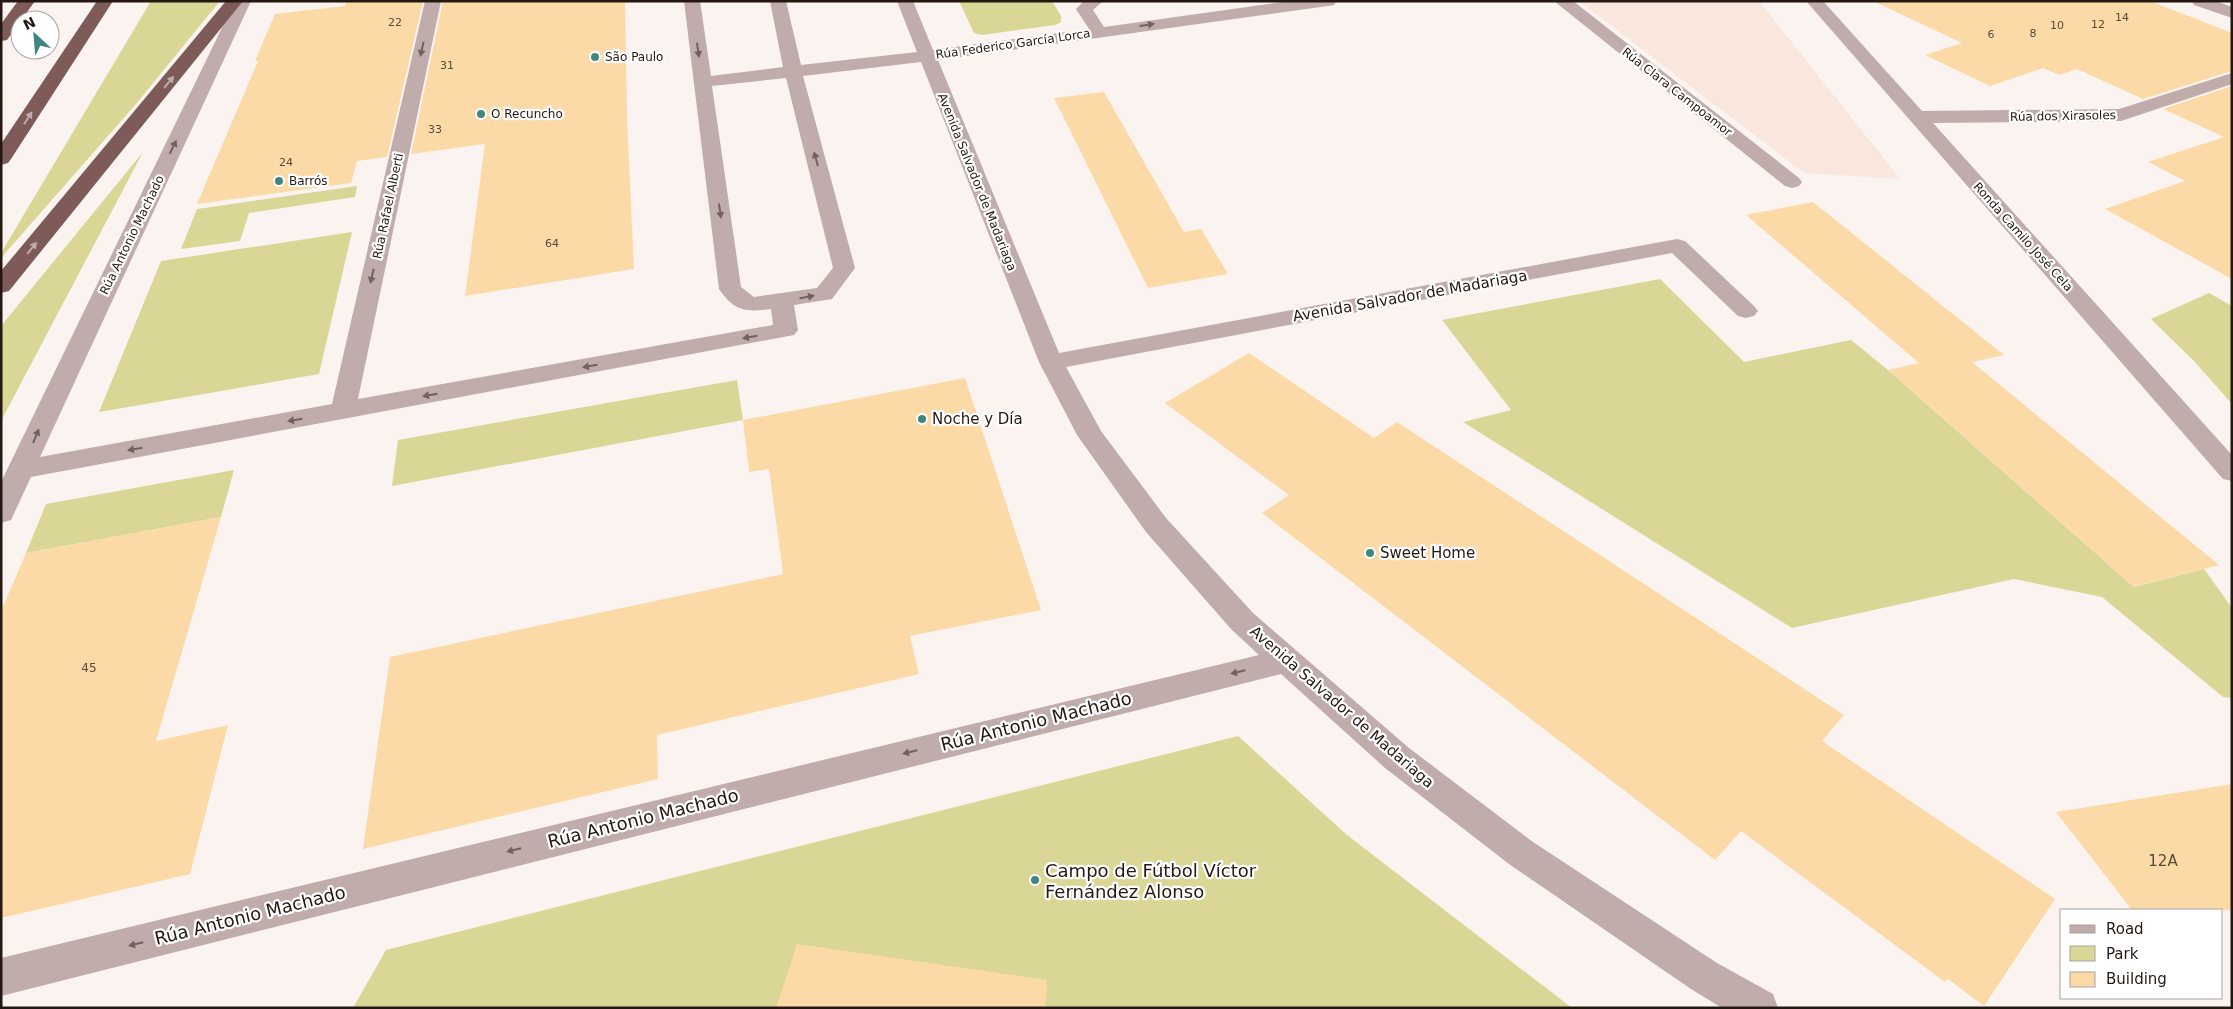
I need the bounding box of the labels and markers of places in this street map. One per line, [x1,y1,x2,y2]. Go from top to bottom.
place label: São Paulo [605,50,663,64]
marker: São Paulo [589,51,601,63]
place label: O Recuncho [491,107,563,121]
marker: O Recuncho [475,108,487,120]
place label: Barrós [289,174,328,188]
marker: Barrós [273,175,285,187]
place label: Noche y Día [932,410,1023,428]
marker: Noche y Día [916,413,928,425]
place label: Sweet Home [1380,544,1475,562]
marker: Sweet Home [1364,547,1376,559]
place label: Campo de Fútbol Víctor Fernández Alonso [1045,860,1257,902]
marker: Campo de Fútbol Víctor Fernández Alonso [1029,874,1041,886]

